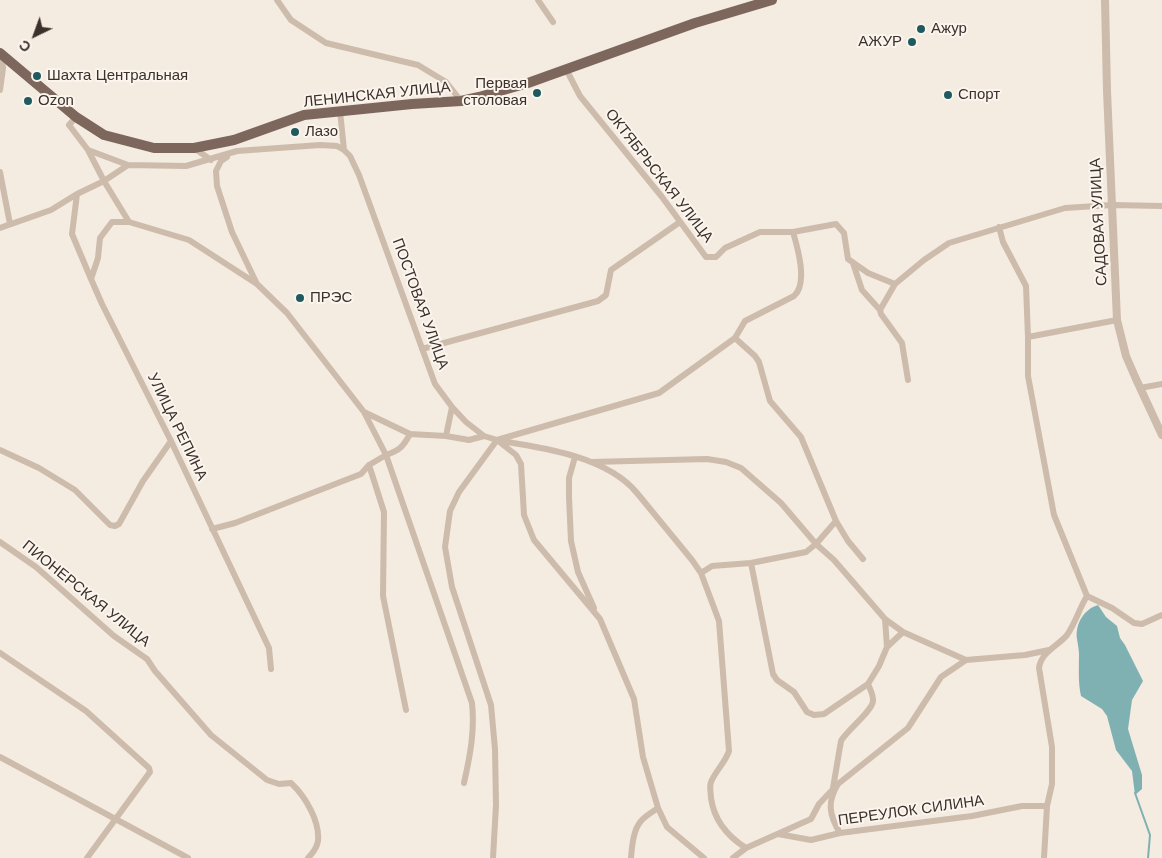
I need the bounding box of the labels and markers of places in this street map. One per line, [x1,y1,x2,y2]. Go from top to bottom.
place label: Ажур [931,20,967,38]
marker: Ажур [915,23,927,35]
place label: АЖУР [858,33,902,51]
marker: АЖУР [906,36,918,48]
place label: Шахта Центральная [47,67,188,85]
marker: Шахта Центральная [31,70,43,82]
place label: Первая столовая [463,75,527,110]
place label: Спорт [958,86,1000,104]
marker: Первая столовая [531,87,543,99]
marker: Спорт [942,89,954,101]
place label: Ozon [38,92,74,110]
marker: Ozon [22,95,34,107]
place label: Лазо [305,123,338,141]
marker: Лазо [289,126,301,138]
place label: ПРЭС [310,289,352,307]
marker: ПРЭС [294,292,306,304]

